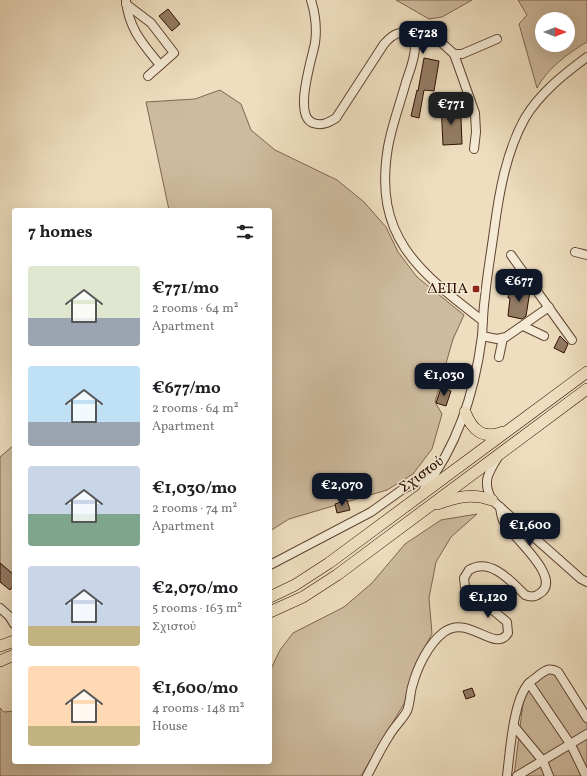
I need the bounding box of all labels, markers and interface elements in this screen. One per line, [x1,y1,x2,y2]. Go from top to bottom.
north arrow [535,12,575,52]
map controls [535,12,575,52]
pin: €728 [399,21,447,55]
text: €728 [408,25,438,43]
pin: €771 [427,92,475,126]
text: €771 [437,96,465,114]
text: 7 homes [28,221,93,244]
icon: filters [234,221,256,243]
pin: €677 [495,269,543,303]
text: €677 [504,273,534,291]
text: €771/mo [152,277,219,300]
place label: ΔΕΠΑ [427,279,468,300]
icon: home [60,282,108,330]
marker: ΔΕΠΑ [471,284,481,294]
text: 2 rooms · 64 m² [152,300,239,318]
text: Apartment [152,318,215,336]
pin: €1,030 [411,363,477,397]
text: €1,030 [424,367,464,385]
text: €677/mo [152,377,221,400]
icon: home [60,382,108,430]
text: 2 rooms · 64 m² [152,400,239,418]
text: Apartment [152,418,215,436]
street label: Σχιστού [395,452,449,498]
pin: €2,070 [309,473,375,507]
text: €1,030/mo [152,477,237,500]
text: €2,070 [321,477,363,495]
icon: home [60,482,108,530]
text: 2 rooms · 74 m² [152,500,237,518]
pin: €1,600 [497,513,563,547]
text: €1,600 [509,517,551,535]
text: Apartment [152,518,215,536]
text: €2,070/mo [152,577,238,600]
icon: home [60,582,108,630]
pin: €1,120 [455,585,521,619]
text: €1,120 [469,589,507,607]
text: 5 rooms · 163 m² [152,600,242,618]
text: Σχιστού [152,618,196,636]
text: €1,600/mo [152,677,238,700]
icon: home [60,682,108,730]
text: 4 rooms · 148 m² [152,700,245,718]
text: House [152,718,188,736]

